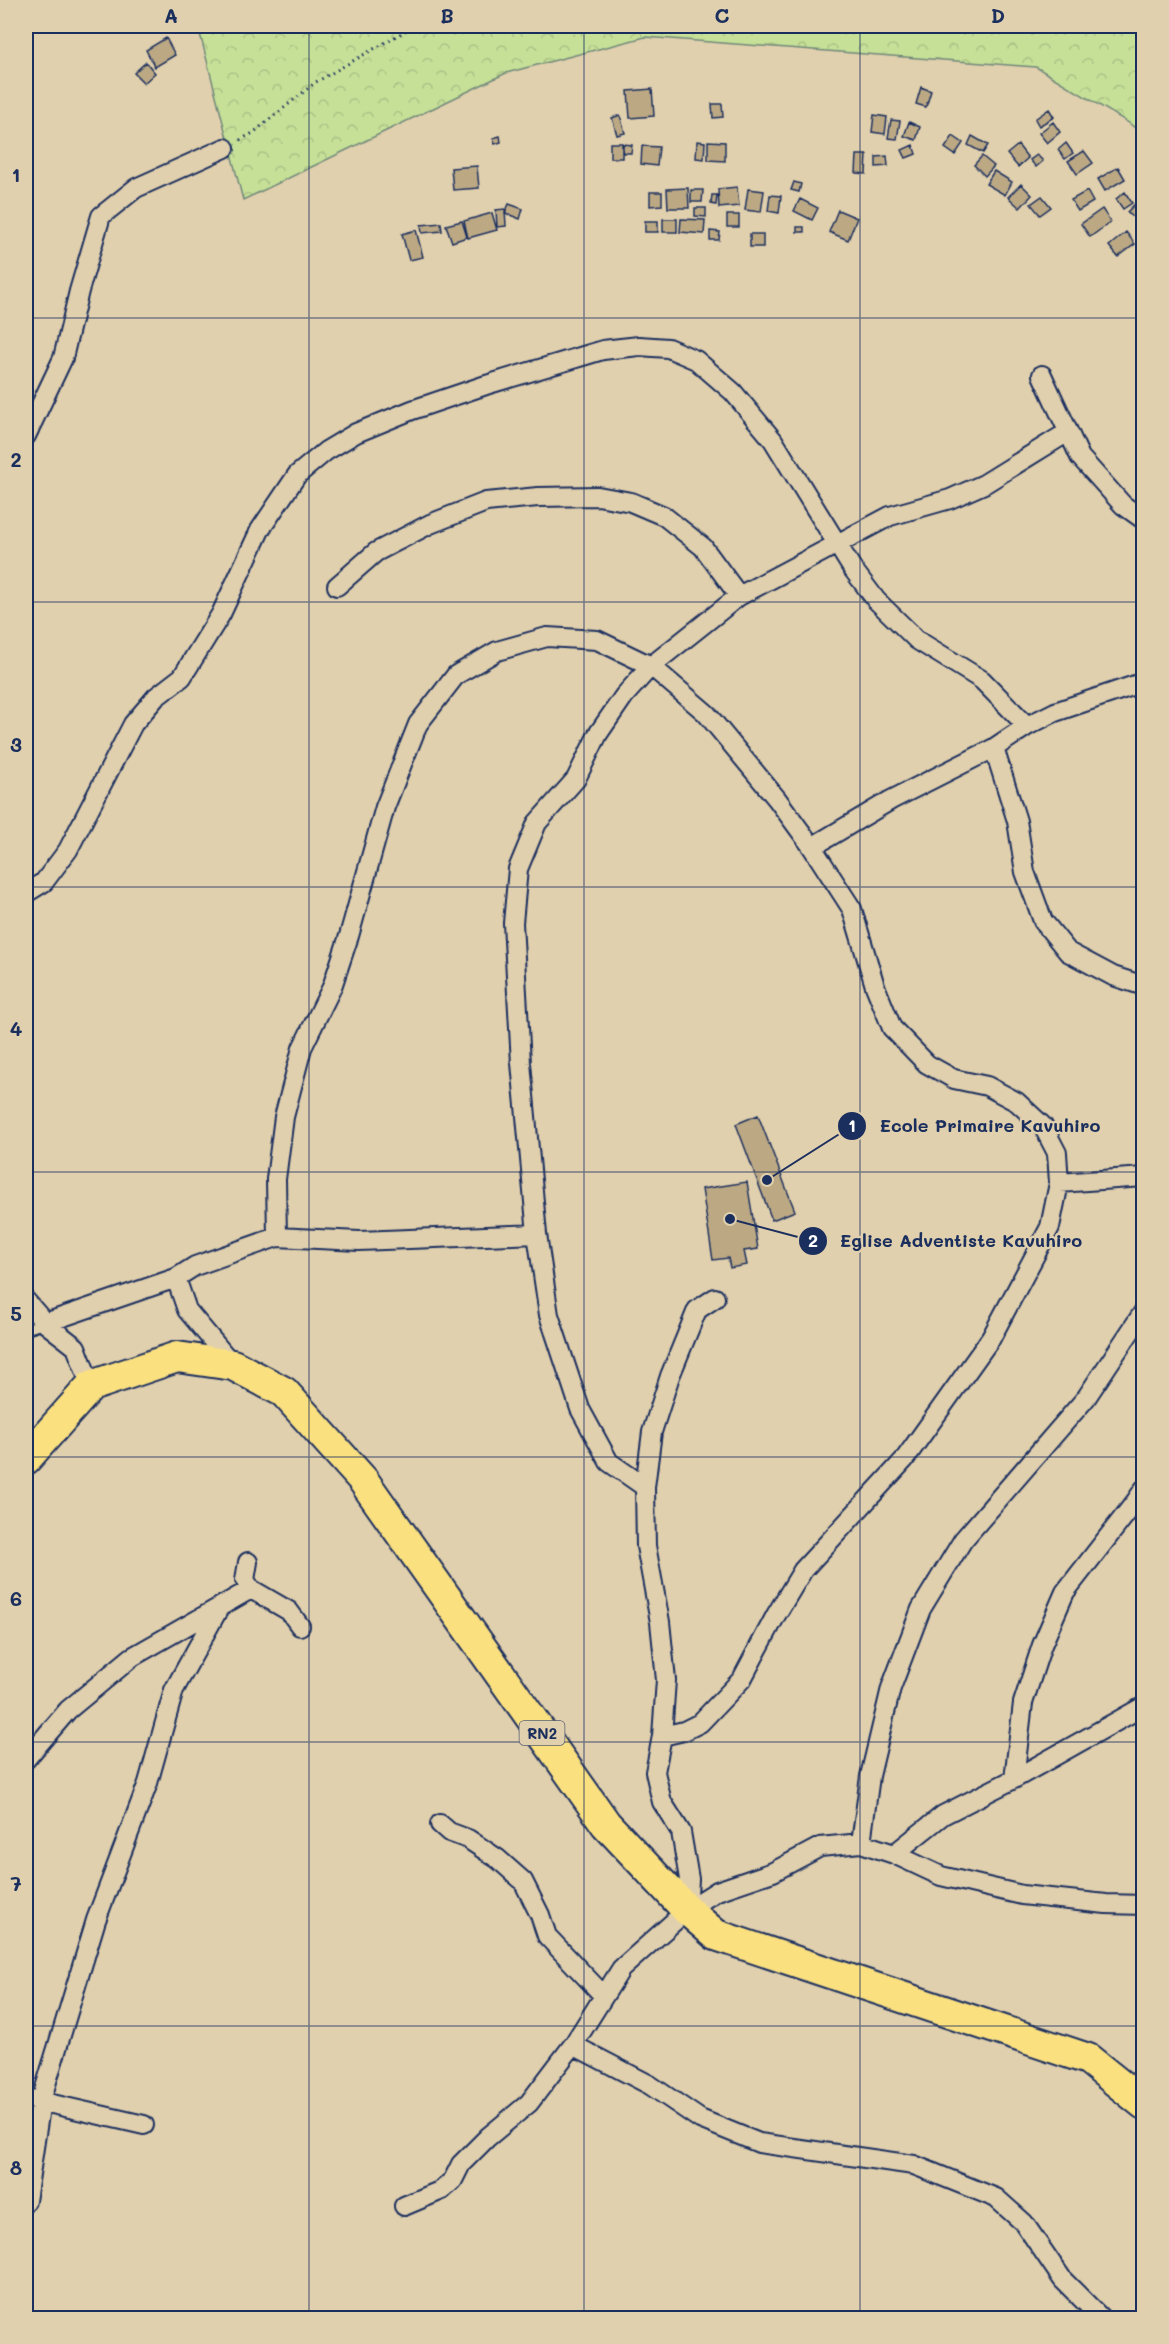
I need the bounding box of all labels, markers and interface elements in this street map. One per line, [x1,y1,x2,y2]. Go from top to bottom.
text: A [164,2,178,28]
text: B [440,2,454,28]
text: C [715,2,730,28]
text: D [991,2,1005,28]
text: 1 [12,161,20,187]
text: 2 [10,446,22,472]
text: 3 [10,731,22,757]
text: 4 [10,1015,23,1041]
callout: Ecole Primaire Kavuhiro [837,1108,1112,1144]
text: 1 [848,1113,856,1137]
text: Ecole Primaire Kavuhiro [880,1113,1101,1137]
callout: Eglise Adventiste Kavuhiro [798,1223,1094,1259]
text: 2 [808,1228,818,1252]
text: Eglise Adventiste Kavuhiro [840,1228,1082,1252]
text: 5 [10,1300,22,1326]
text: 6 [10,1585,22,1611]
road number: RN2 [520,1721,564,1745]
text: 7 [10,1870,22,1896]
text: 8 [10,2154,22,2180]

